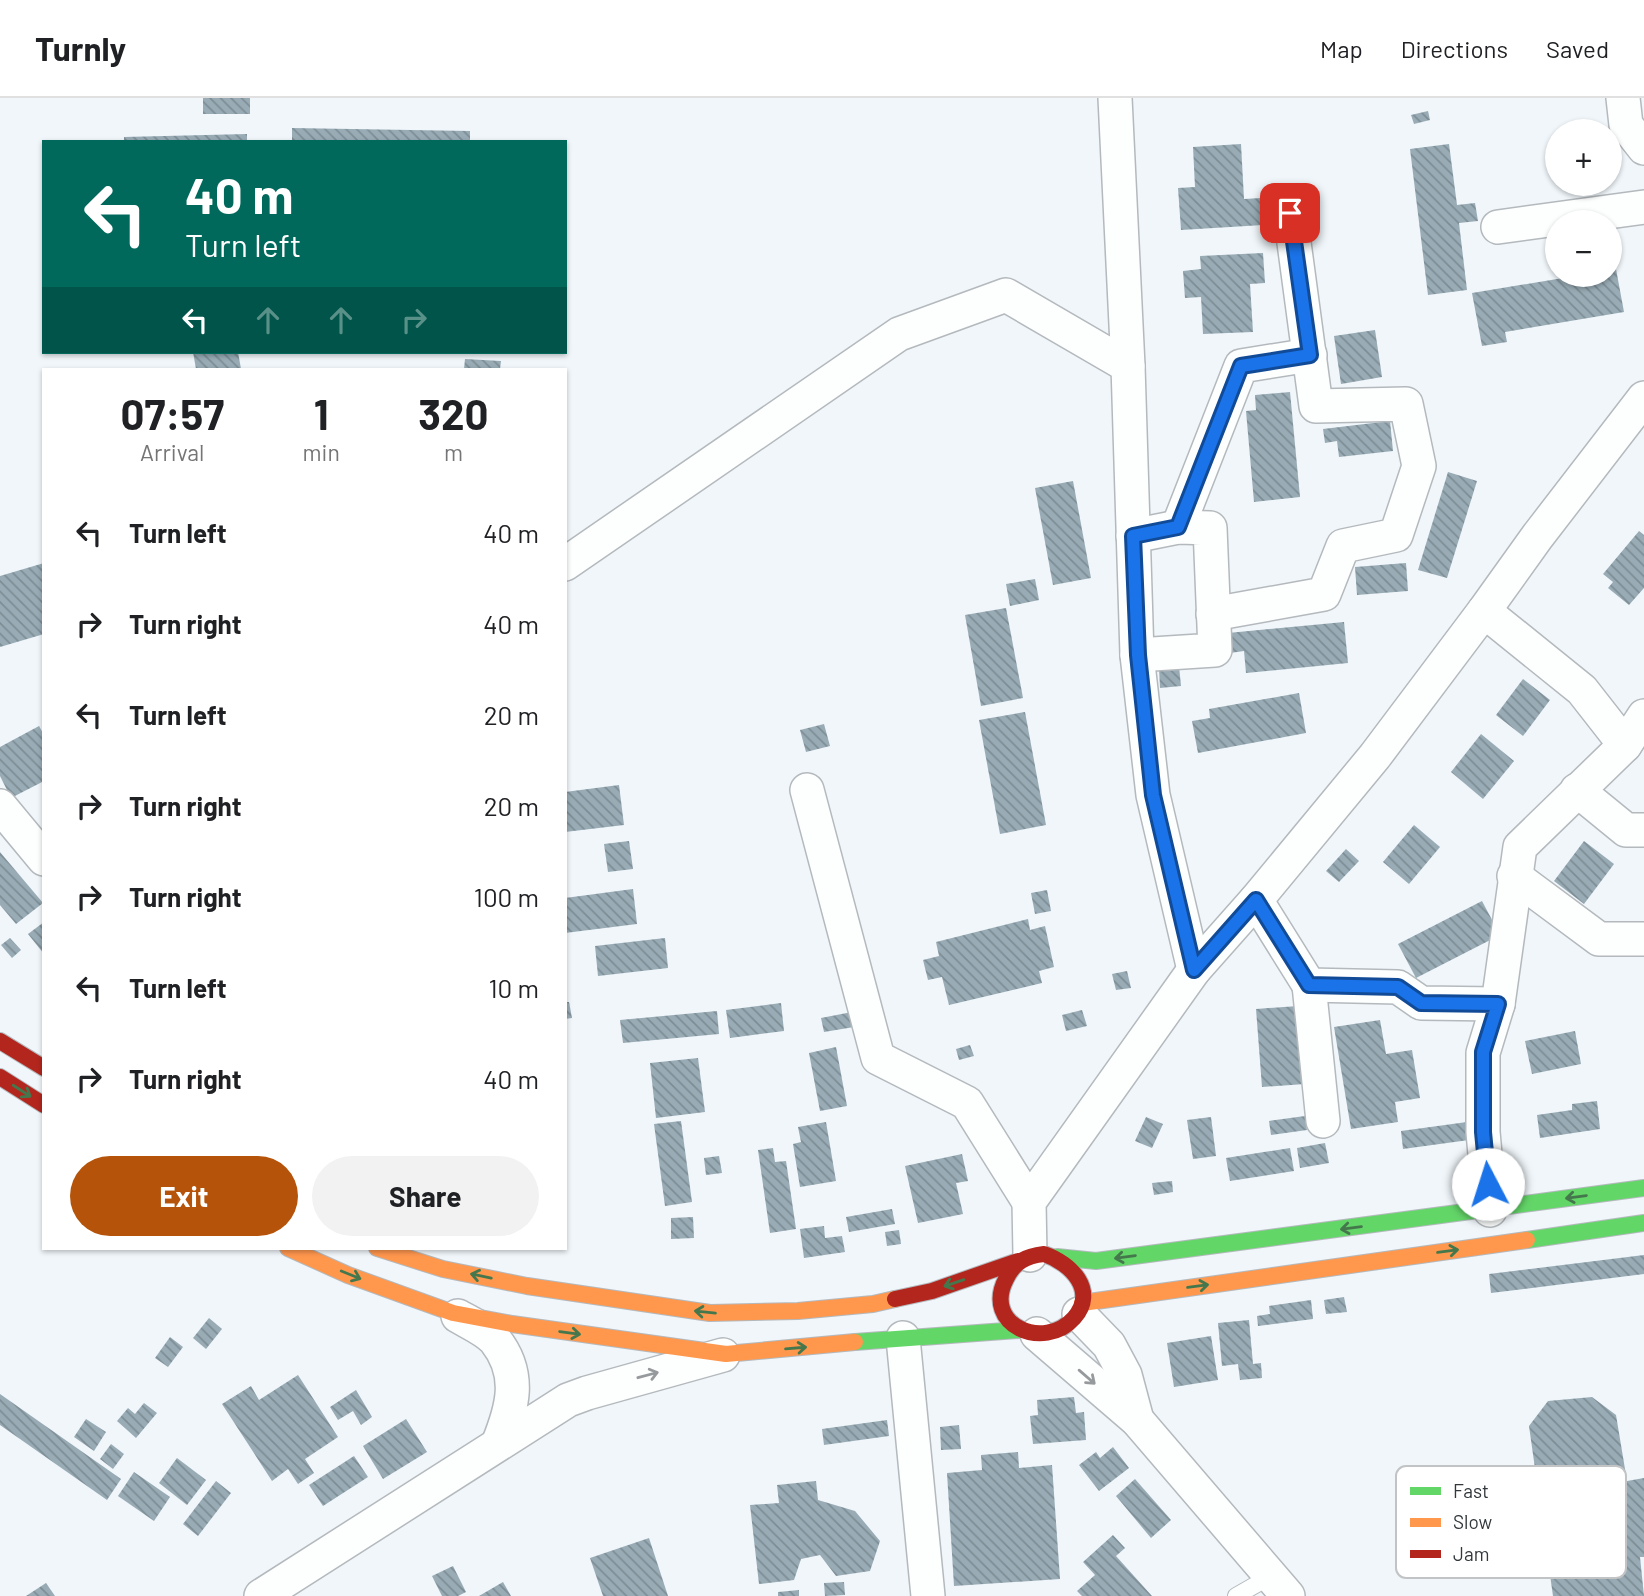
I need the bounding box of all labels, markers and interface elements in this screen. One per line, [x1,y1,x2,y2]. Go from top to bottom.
text: Turnly [35,28,126,68]
text: Map [1320,34,1363,63]
text: Directions [1401,34,1508,63]
text: Saved [1546,34,1609,63]
map controls [1545,119,1622,287]
button: + [1545,119,1622,196]
text: 40 m [185,165,293,224]
icon: left [70,168,161,259]
pin [1260,183,1320,243]
icon: arrive [1271,194,1309,232]
button: − [1545,210,1622,287]
text: Turn left [185,225,302,263]
icon: left [176,301,214,339]
icon: ahead [249,301,287,339]
icon: ahead [322,301,360,339]
icon: right [395,301,433,339]
text: 07:57 [121,388,224,438]
text: 1 [314,388,329,438]
text: 320 [418,388,488,438]
text: Arrival [140,438,204,466]
text: min [303,438,340,466]
text: m [444,438,463,466]
icon: left [70,514,108,552]
text: Turn left [129,517,227,548]
text: 40 m [483,517,539,548]
icon: right [70,605,108,643]
text: Turn right [129,608,242,639]
text: 40 m [483,608,539,639]
icon: left [70,696,108,734]
text: Turn left [129,699,227,730]
text: 20 m [484,699,539,730]
icon: right [70,787,108,825]
text: Turn right [129,790,242,821]
text: 20 m [484,790,539,821]
icon: right [70,878,108,916]
text: Turn right [129,881,242,912]
text: 100 m [474,881,539,912]
icon: left [70,969,108,1007]
text: Turn left [129,972,227,1003]
text: 10 m [489,972,539,1003]
icon: right [70,1060,108,1098]
text: Turn right [129,1063,242,1094]
text: 40 m [483,1063,539,1094]
one-way arrow [12,1084,31,1099]
position arrow [1451,1147,1525,1221]
button: Exit [70,1156,298,1236]
button: Share [312,1156,539,1236]
one-way arrow [1566,1191,1588,1204]
one-way arrow [1340,1221,1363,1234]
one-way arrow [1436,1244,1459,1257]
one-way arrow [1115,1251,1137,1264]
one-way arrow [470,1269,493,1283]
one-way arrow [340,1270,361,1283]
one-way arrow [943,1278,965,1290]
one-way arrow [1187,1279,1209,1292]
one-way arrow [694,1305,717,1318]
one-way arrow [558,1326,581,1339]
one-way arrow [784,1342,807,1355]
one-way arrow [637,1368,659,1381]
one-way arrow [1078,1369,1096,1385]
legend [1396,1466,1626,1578]
text: Fast [1453,1479,1489,1502]
text: Slow [1453,1510,1492,1533]
text: Jam [1453,1542,1489,1565]

